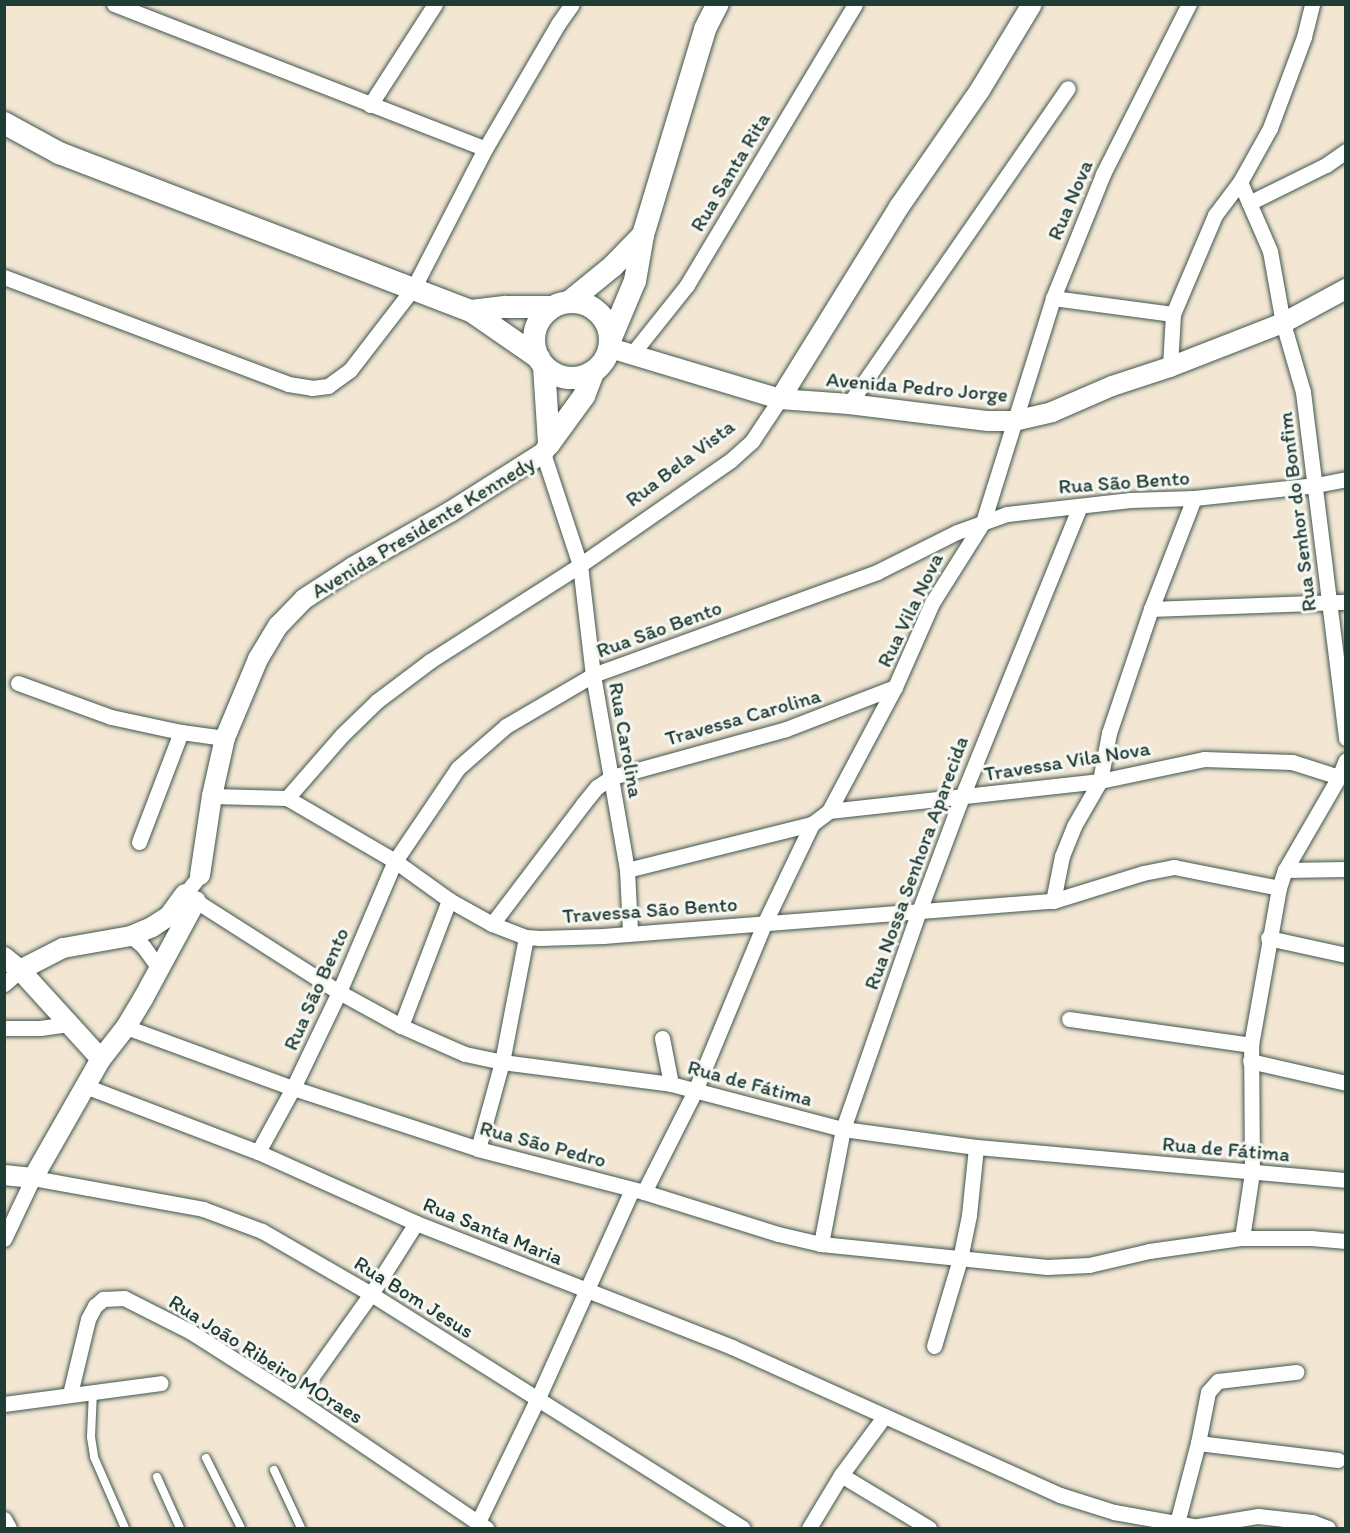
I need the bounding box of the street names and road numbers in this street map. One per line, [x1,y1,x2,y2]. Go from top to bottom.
street label: Rua Santa Rita [685,108,775,236]
street label: Rua Nova [1042,156,1098,244]
street label: Avenida Pedro Jorge [825,367,1009,407]
street label: Rua Senhor do Bonfim [1272,411,1322,613]
street label: Rua Bela Vista [621,414,739,512]
street label: Avenida Presidente Kennedy [307,450,539,604]
street label: Rua São Bento [1058,465,1190,499]
street label: Rua Vila Nova [872,549,948,671]
street label: Rua São Bento [593,595,725,663]
street label: Rua Carolina [603,680,649,800]
street label: Travessa Carolina [662,683,824,751]
street label: Rua Nossa Senhora Aparecida [858,733,974,993]
street label: Travessa Vila Nova [982,735,1152,787]
street label: Travessa São Bento [561,891,739,929]
street label: Rua São Bento [278,924,354,1054]
street label: Rua de Fátima [685,1054,815,1112]
street label: Rua São Pedro [477,1115,609,1173]
street label: Rua de Fátima [1162,1131,1290,1167]
street label: Rua Santa Maria [419,1191,567,1271]
street label: Rua Bom Jesus [349,1250,479,1344]
street label: Rua João Ribeiro MOraes [164,1289,368,1429]

